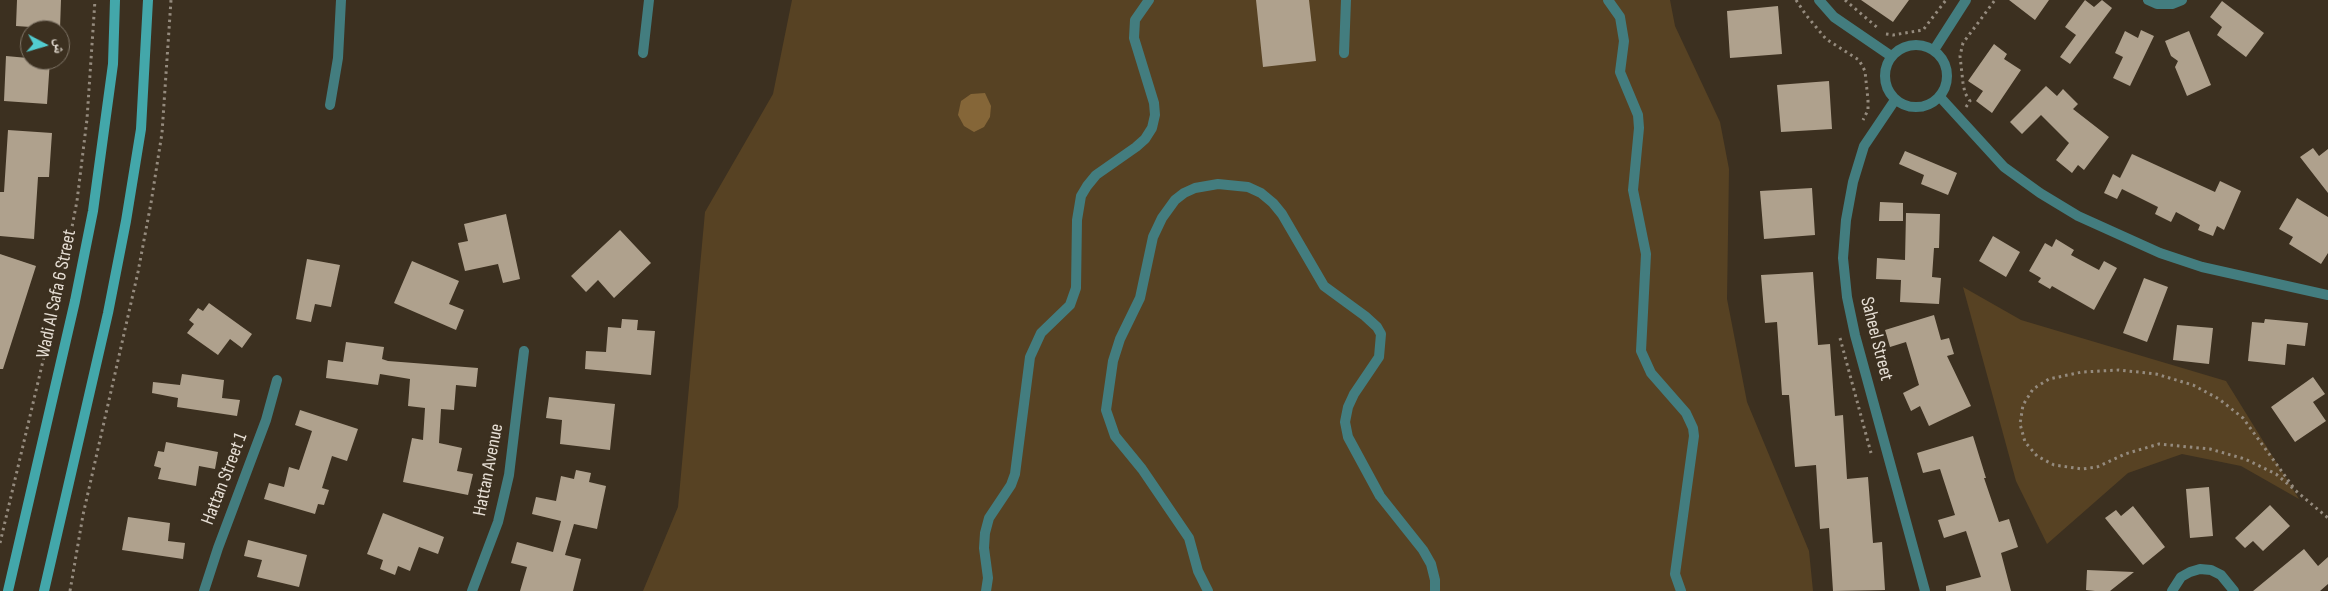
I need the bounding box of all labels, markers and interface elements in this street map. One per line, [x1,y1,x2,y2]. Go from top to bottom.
north arrow [20,20,70,70]
text: ش [50,38,69,55]
street label: Wadi Al Safa 6 Street [32,228,82,360]
street label: Saheel Street [1855,295,1897,383]
street label: Hattan Avenue [469,422,509,518]
street label: Hattan Street 1 [197,430,253,528]

